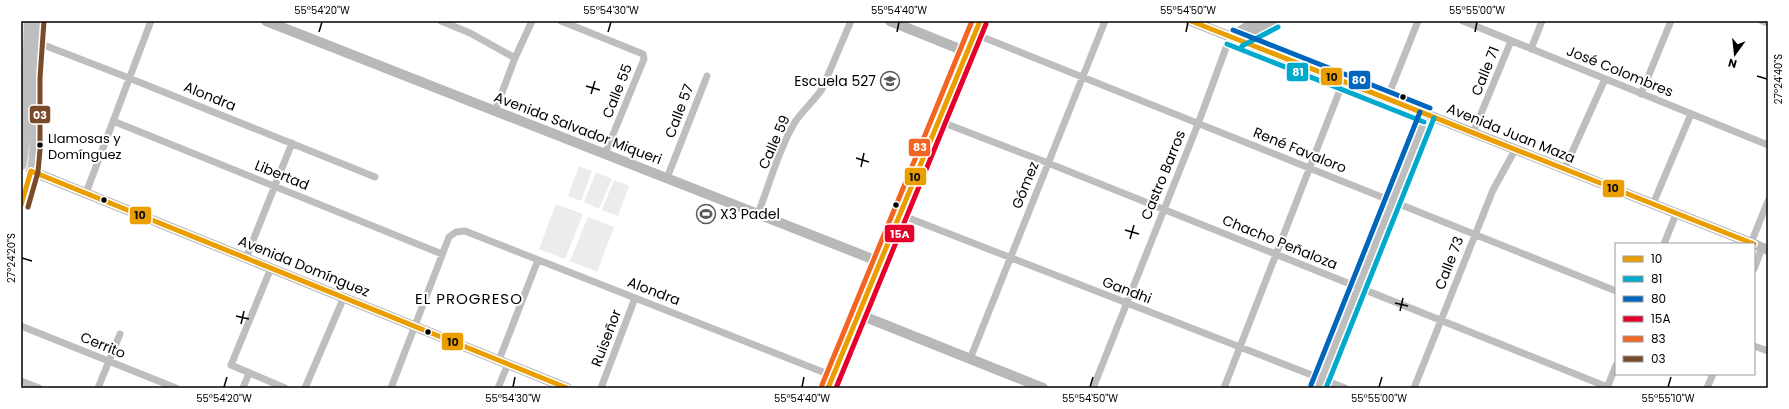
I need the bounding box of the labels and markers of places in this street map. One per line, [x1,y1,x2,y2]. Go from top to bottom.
school or university icon: Escuela 527 [879,70,901,92]
place label: Escuela 527 [794,71,876,91]
unlabelled marker [1398,92,1408,102]
place label: Llamosas y Domínguez [48,129,122,164]
marker: Llamosas y Domínguez [35,140,45,150]
unlabelled marker [99,195,109,205]
unlabelled marker [891,200,901,210]
sports icon: X3 Padel [695,203,717,225]
place label: X3 Padel [720,204,780,224]
unlabelled marker [423,327,433,337]

